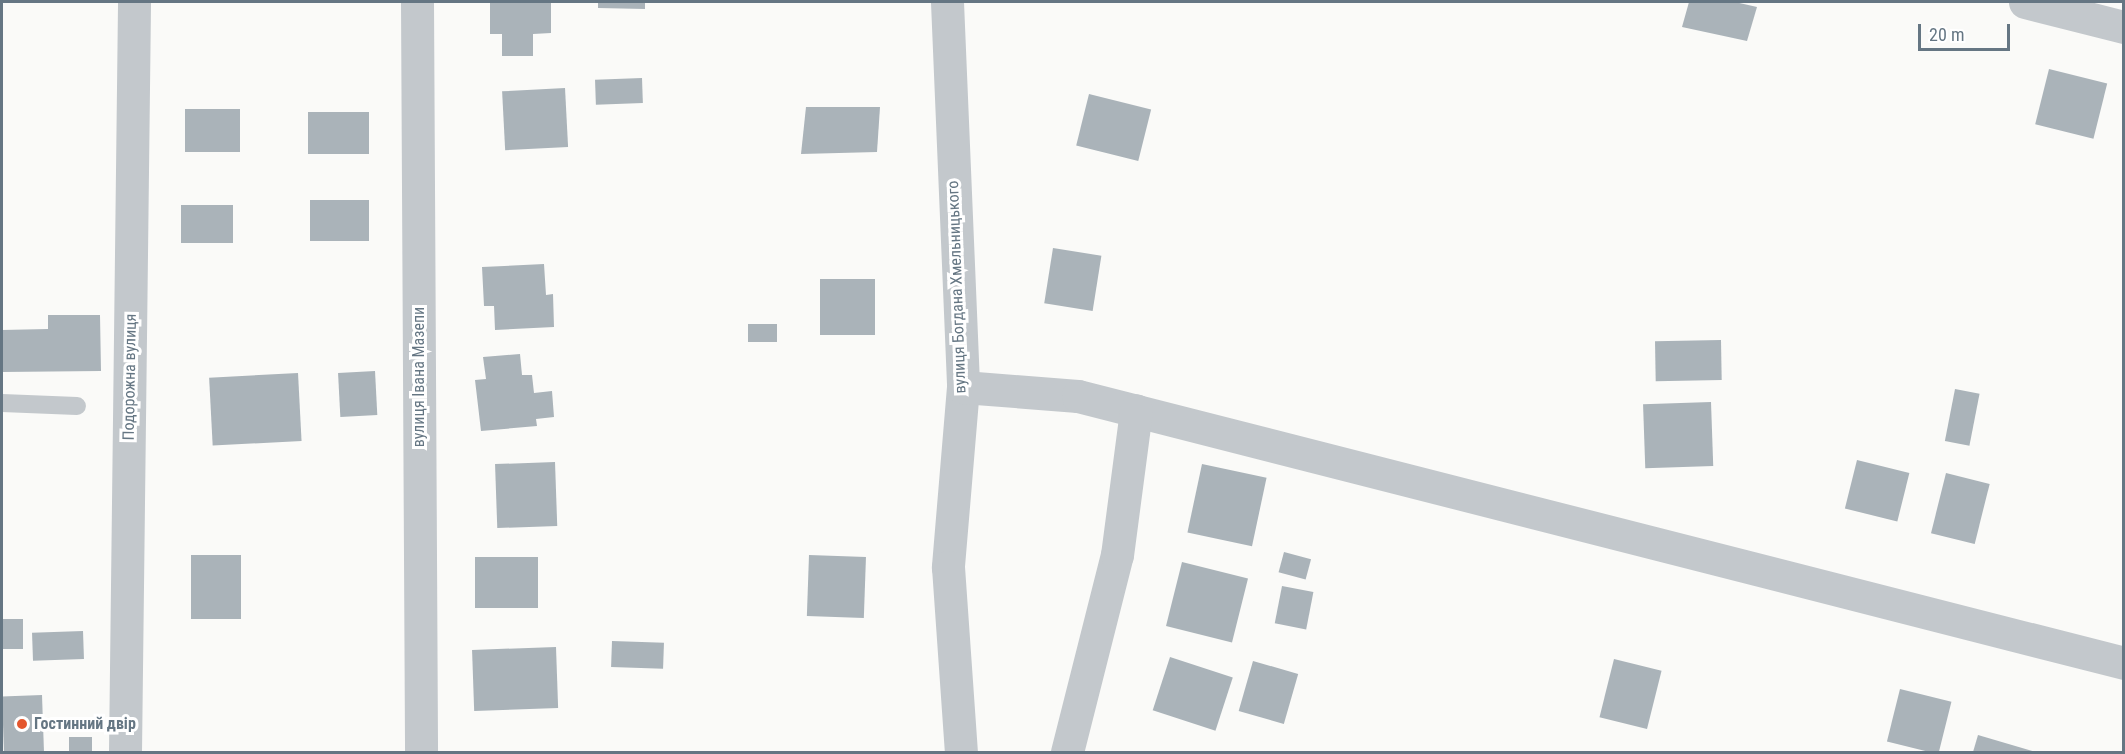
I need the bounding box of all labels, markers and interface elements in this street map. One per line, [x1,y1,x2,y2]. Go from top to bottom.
scale bar [1921,12,2012,50]
text: 20 m [1929,24,1964,45]
street label: вулиця Богдана Хмельницького [944,180,970,394]
street label: вулиця Івана Мазепи [409,307,429,447]
street label: Подорожна вулиця [119,314,141,440]
place label: Гостинний двір [34,714,136,734]
marker: Гостинний двір [15,717,29,731]

